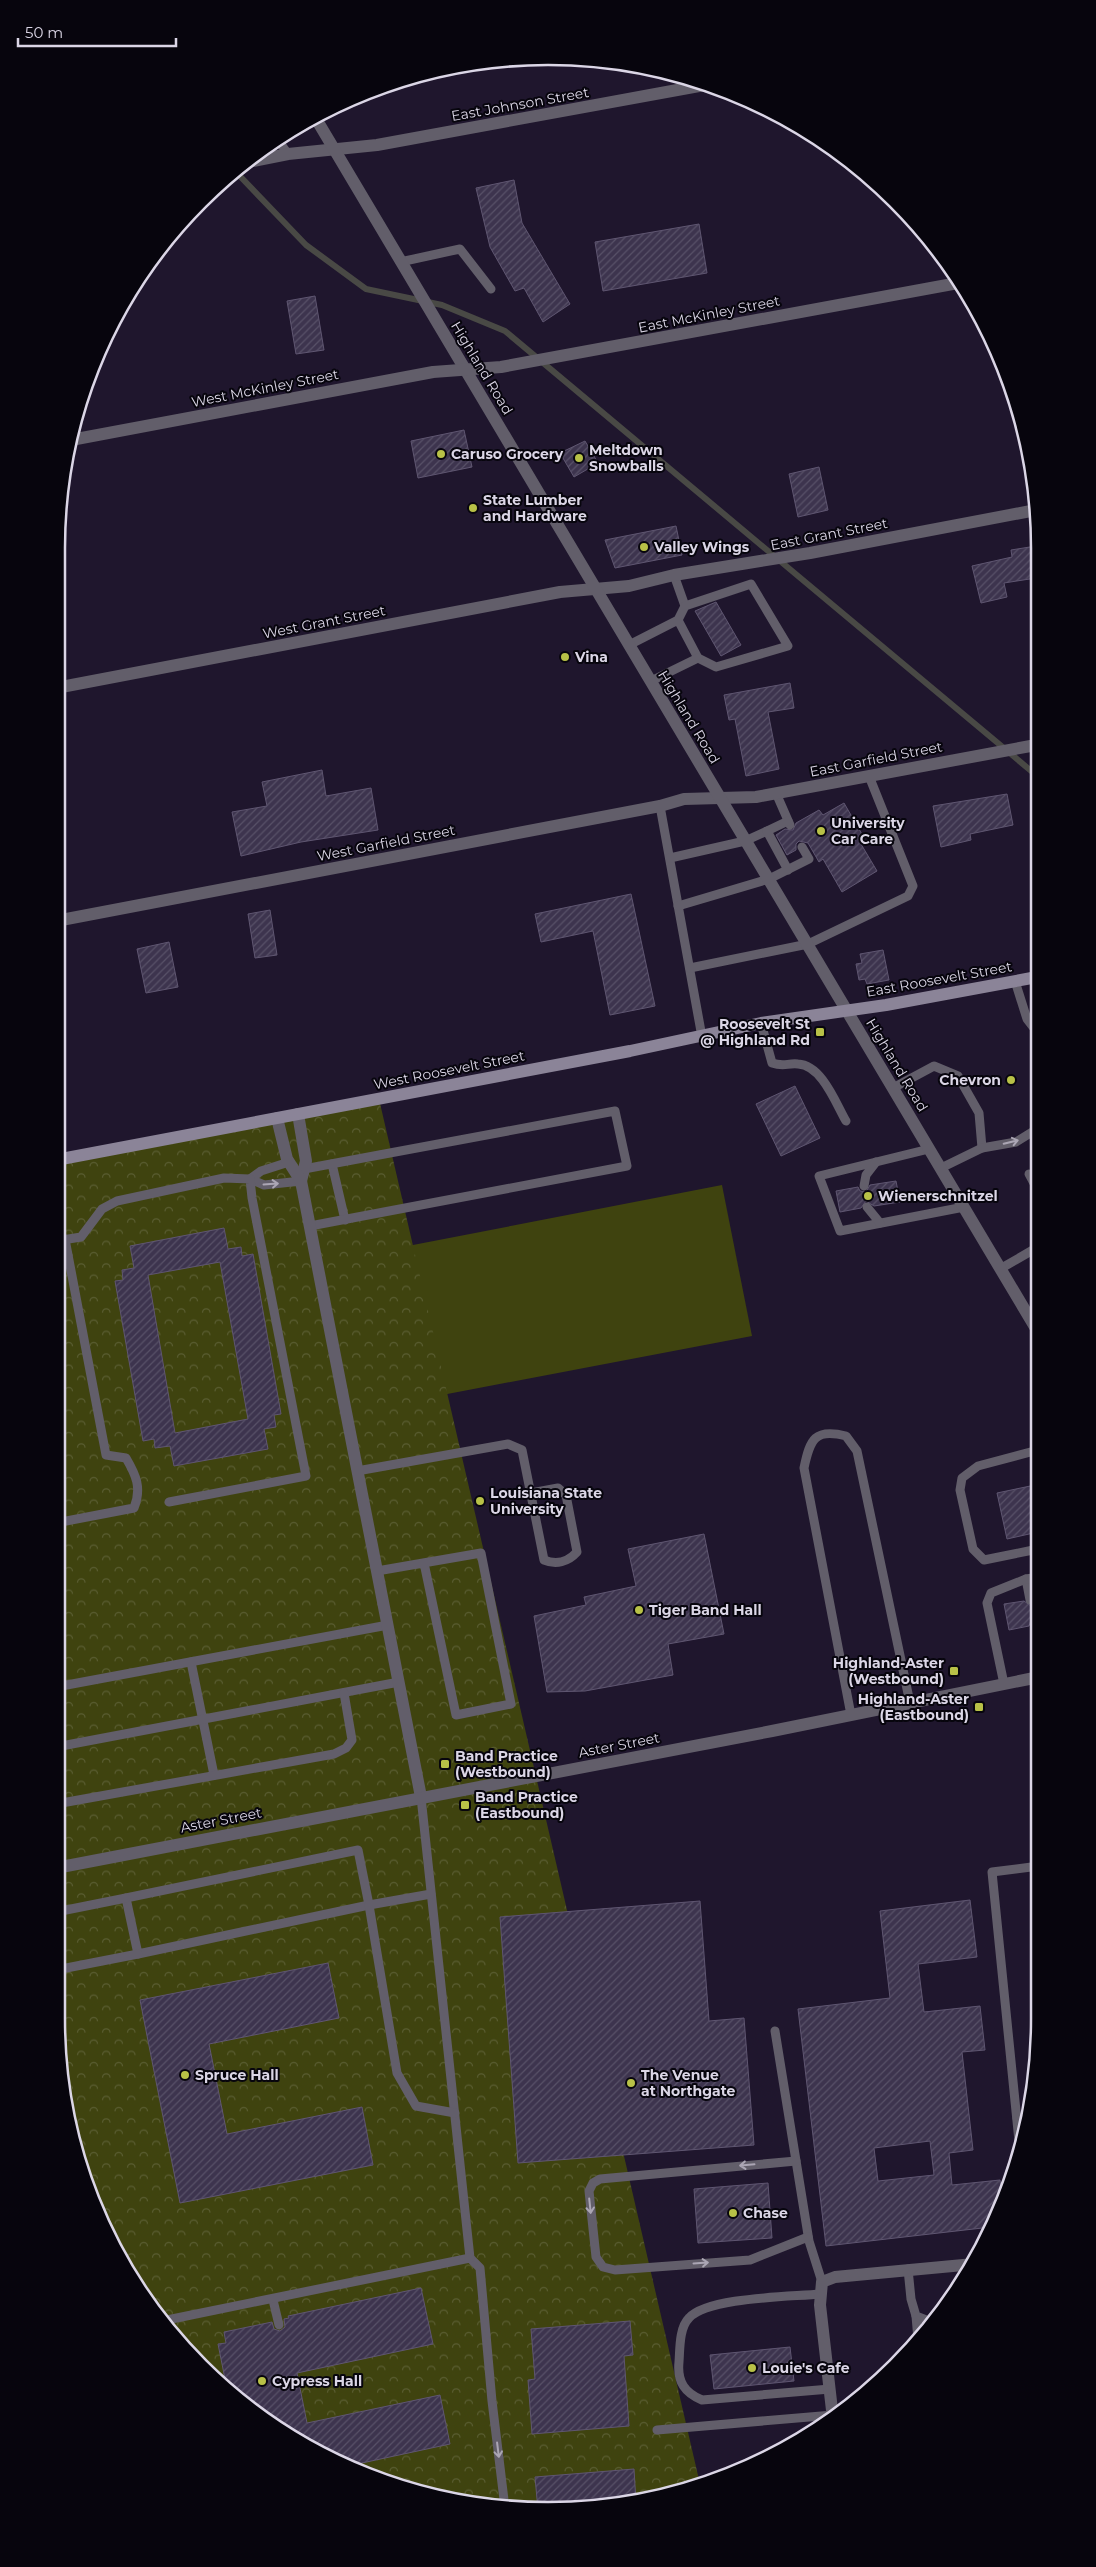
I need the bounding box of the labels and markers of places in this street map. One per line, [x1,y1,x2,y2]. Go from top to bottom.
place label: Meltdown Snowballs [589,441,664,475]
place label: Caruso Grocery [451,445,564,463]
marker: Caruso Grocery [435,448,447,460]
marker: Meltdown Snowballs [573,452,585,464]
place label: State Lumber and Hardware [483,491,587,525]
marker: State Lumber and Hardware [467,502,479,514]
place label: Valley Wings [653,538,750,556]
marker: Valley Wings [638,541,650,553]
place label: Vina [574,648,608,666]
marker: Vina [559,651,571,663]
place label: University Car Care [831,814,905,848]
marker: University Car Care [815,825,827,837]
place label: Roosevelt St @ Highland Rd [700,1015,810,1049]
marker: Roosevelt St @ Highland Rd [814,1026,826,1038]
place label: Chevron [939,1071,1001,1089]
marker: Chevron [1005,1074,1017,1086]
place label: Wienerschnitzel [878,1187,998,1205]
marker: Wienerschnitzel [862,1190,874,1202]
place label: Louisiana State University [490,1484,602,1518]
marker: Louisiana State University [474,1495,486,1507]
place label: Tiger Band Hall [649,1601,762,1619]
marker: Tiger Band Hall [633,1604,645,1616]
place label: Highland-Aster (Westbound) [833,1654,944,1688]
marker: Highland-Aster (Westbound) [948,1665,960,1677]
place label: Highland-Aster (Eastbound) [858,1690,969,1724]
marker: Highland-Aster (Eastbound) [973,1701,985,1713]
place label: Band Practice (Westbound) [455,1747,558,1781]
marker: Band Practice (Westbound) [439,1758,451,1770]
place label: Band Practice (Eastbound) [475,1788,578,1822]
marker: Band Practice (Eastbound) [459,1799,471,1811]
place label: Spruce Hall [195,2066,279,2084]
place label: The Venue at Northgate [641,2066,736,2100]
marker: Spruce Hall [179,2069,191,2081]
marker: The Venue at Northgate [625,2077,637,2089]
place label: Chase [743,2204,788,2222]
marker: Chase [727,2207,739,2219]
place label: Louie's Cafe [762,2359,850,2377]
marker: Louie's Cafe [746,2362,758,2374]
place label: Cypress Hall [272,2372,362,2390]
marker: Cypress Hall [256,2375,268,2387]

